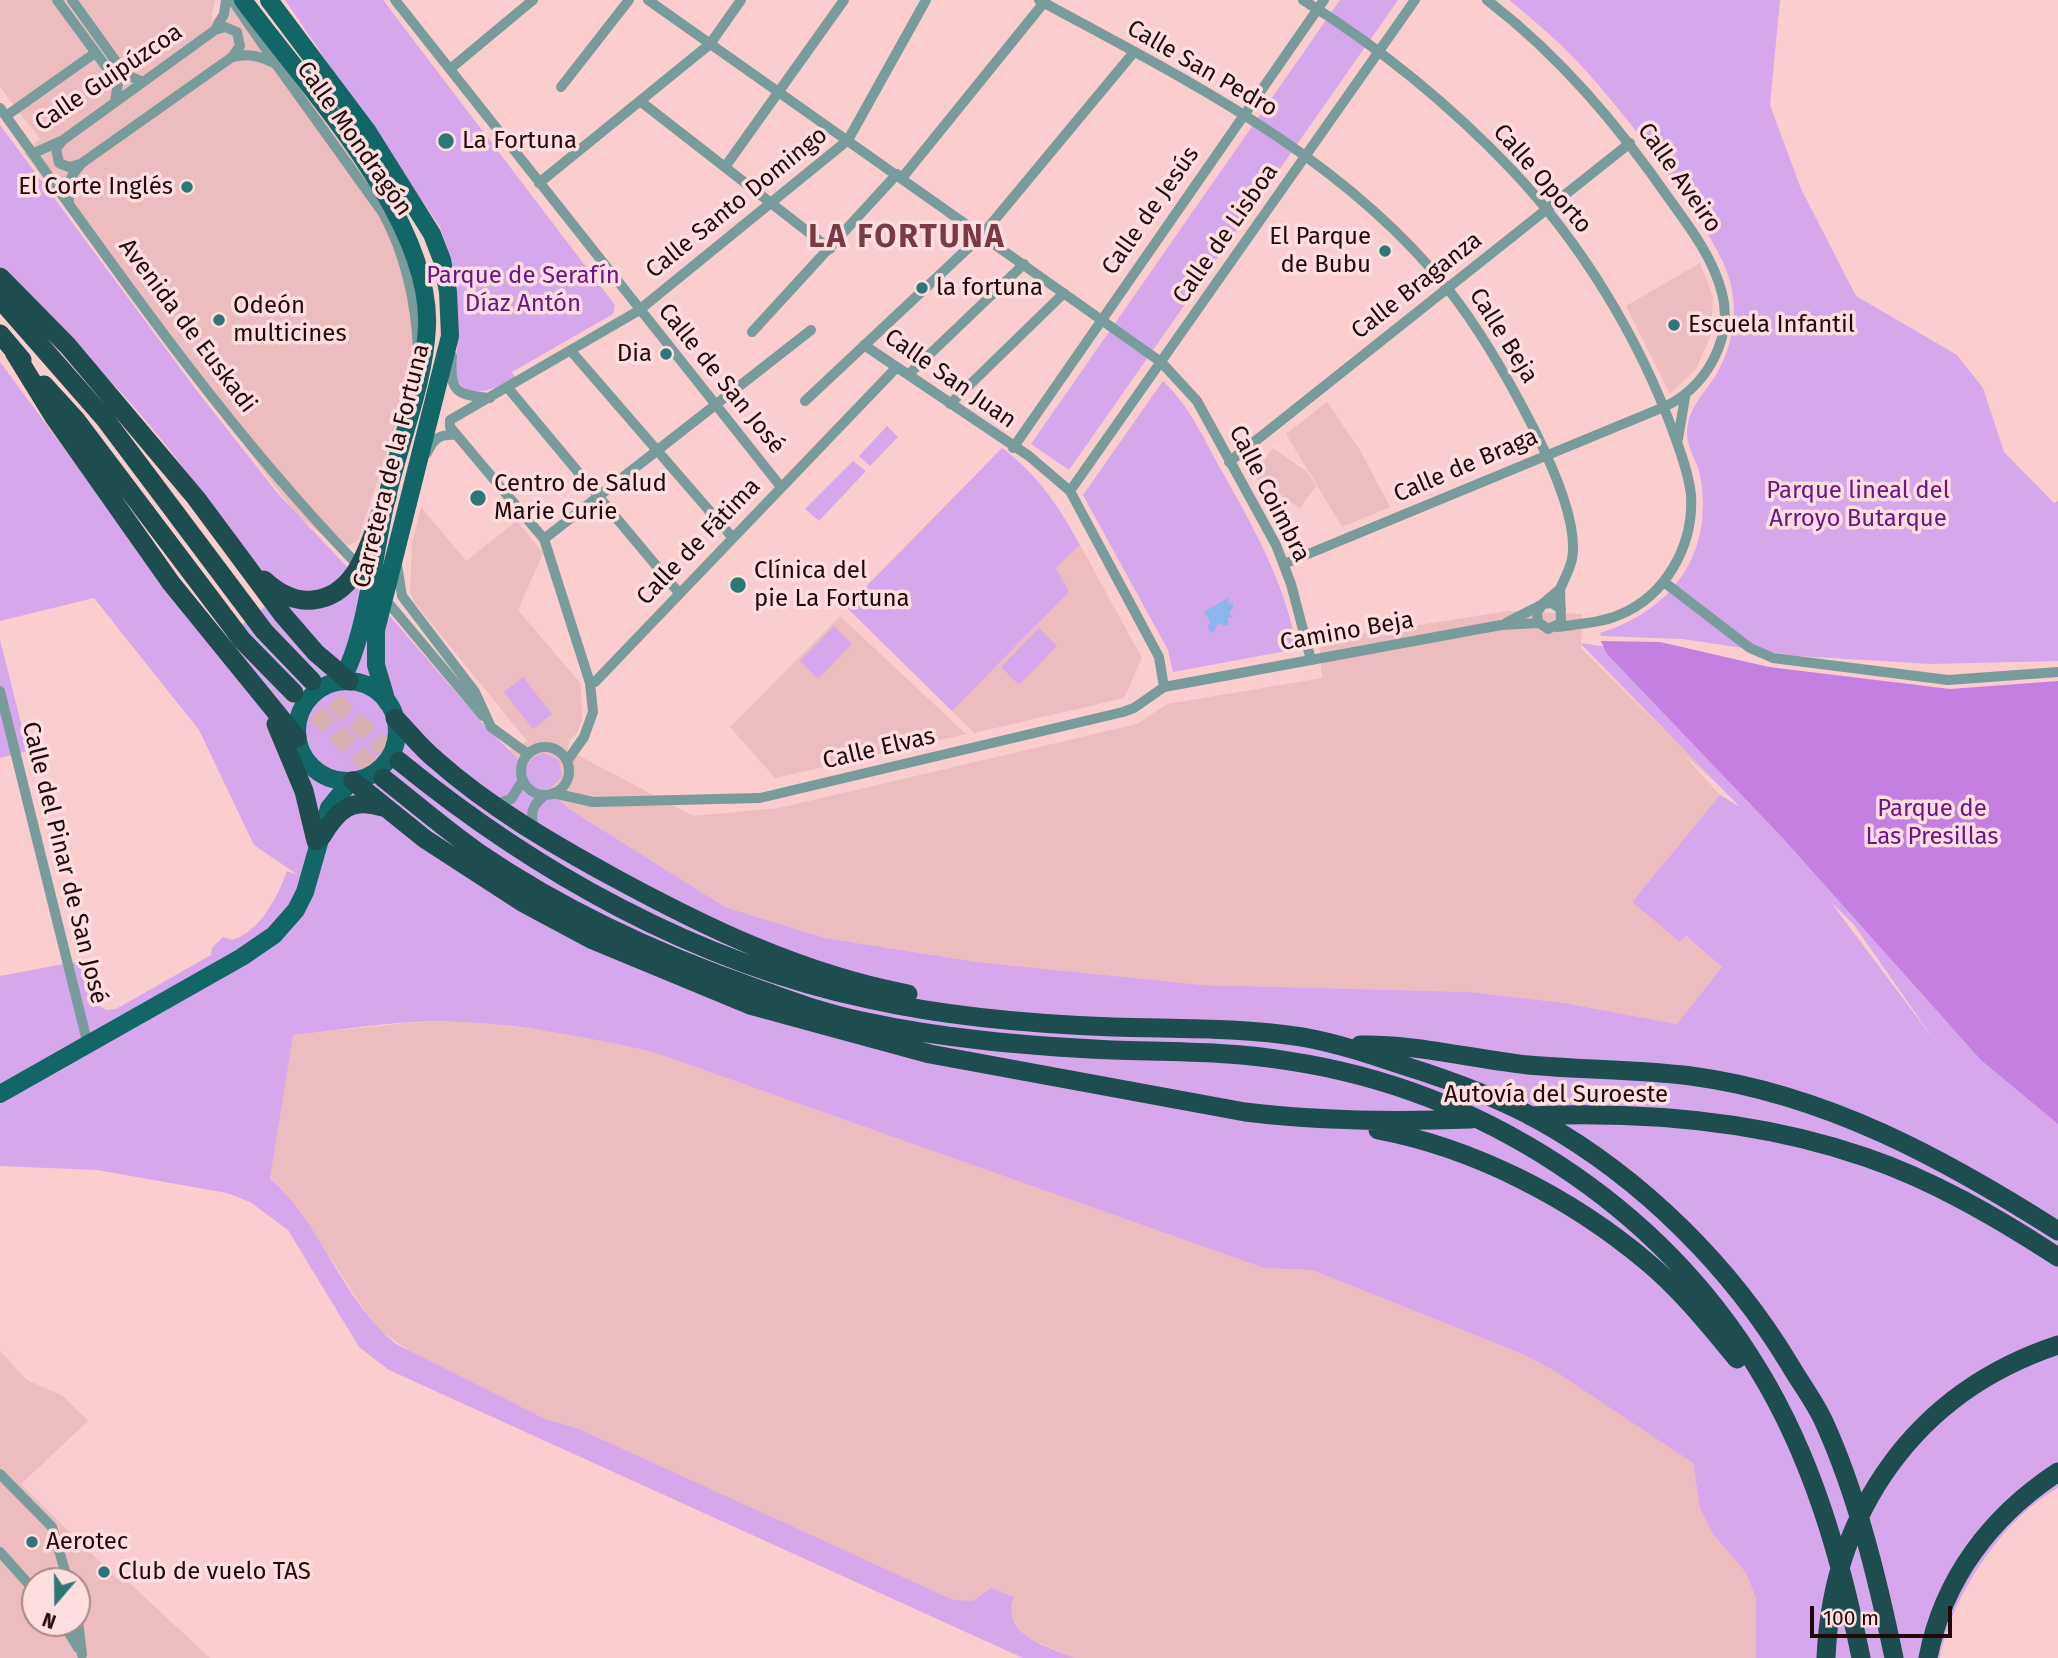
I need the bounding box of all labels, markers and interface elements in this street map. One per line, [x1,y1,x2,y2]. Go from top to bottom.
street label: Calle San Pedro [1122,14,1282,124]
street label: Calle Guipúzcoa [30,18,188,138]
street label: Calle Mondragón [290,56,418,222]
street label: Calle Oporto [1487,118,1597,240]
street label: Calle Aveiro [1631,118,1727,238]
street label: Calle Santo Domingo [640,121,834,285]
place label: La Fortuna [462,127,577,155]
marker: La Fortuna [436,131,456,151]
street label: Calle de Jesús [1096,141,1206,281]
street label: Calle de Lisboa [1167,158,1285,310]
place label: El Corte Inglés [18,173,173,201]
marker: El Corte Inglés [179,179,195,195]
district label: LA FORTUNA [810,219,1004,257]
place label: El Parque de Bubu [1269,223,1371,279]
street label: Calle Braganza [1346,226,1488,346]
street label: Avenida de Euskadi [112,233,262,419]
marker: El Parque de Bubu [1377,243,1393,259]
park label: Parque de Serafín Díaz Antón [426,262,620,318]
place label: la fortuna [936,274,1043,302]
marker: la fortuna [914,280,930,296]
street label: Calle Beja [1462,283,1544,389]
place label: Odeón multicines [233,292,347,348]
street label: Calle de San José [651,298,791,460]
place label: Escuela Infantil [1688,311,1855,339]
marker: Odeón multicines [211,312,227,328]
marker: Escuela Infantil [1666,317,1682,333]
street label: Calle San Juan [879,323,1021,435]
place label: Dia [617,340,652,368]
street label: Carretera de la Fortuna [348,341,436,591]
marker: Dia [658,346,674,362]
street label: Calle Coimbra [1222,421,1316,567]
street label: Calle de Braga [1389,423,1543,509]
place label: Centro de Salud Marie Curie [494,470,667,526]
street label: Calle de Fátima [631,472,767,612]
park label: Parque lineal del Arroyo Butarque [1766,477,1950,533]
marker: Centro de Salud Marie Curie [468,488,488,508]
place label: Clínica del pie La Fortuna [754,557,910,613]
marker: Clínica del pie La Fortuna [728,575,748,595]
street label: Camino Beja [1278,606,1416,658]
street label: Calle del Pinar de San José [15,719,113,1007]
street label: Calle Elvas [820,722,938,776]
park label: Parque de Las Presillas [1865,795,1999,851]
street label: Autovía del Suroeste [1444,1081,1668,1109]
place label: Aerotec [46,1528,128,1556]
marker: Aerotec [24,1534,40,1550]
place label: Club de vuelo TAS [118,1558,311,1586]
marker: Club de vuelo TAS [96,1564,112,1580]
north arrow [21,1567,91,1637]
scale bar [1813,1592,1955,1636]
text: 100 m [1823,1605,1879,1631]
text: N [39,1607,59,1633]

